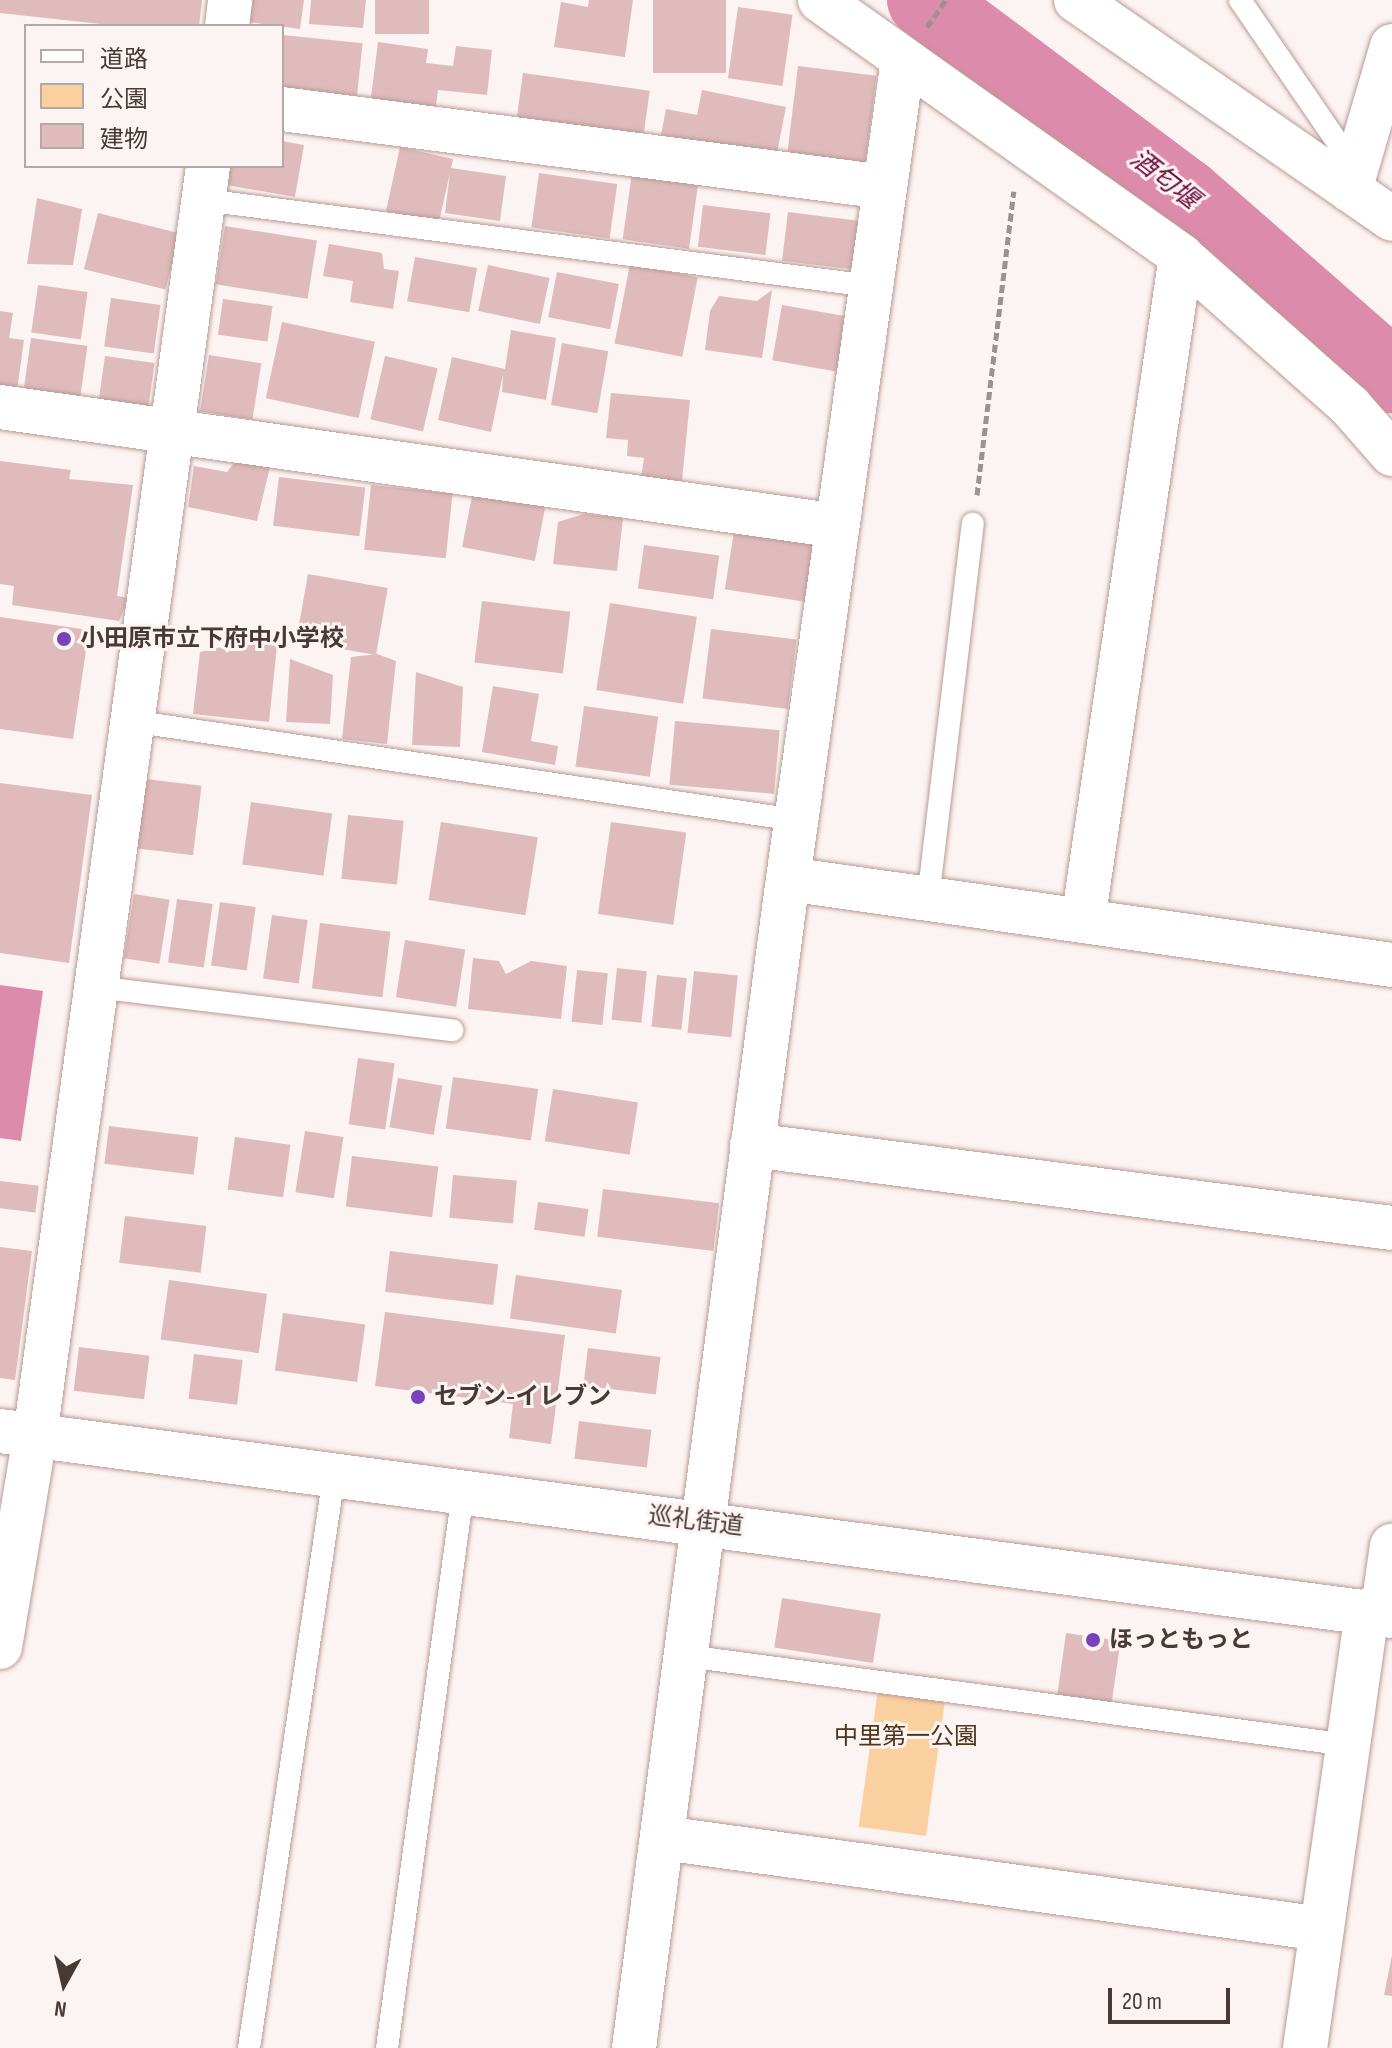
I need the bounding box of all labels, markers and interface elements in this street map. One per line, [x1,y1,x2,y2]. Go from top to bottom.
legend [24,24,284,168]
text: 道路 [100,45,148,74]
text: 公園 [100,85,148,114]
text: 建物 [100,125,148,154]
water label: 酒匂堰 [1124,144,1204,216]
place label: 小田原市立下府中小学校 [80,625,344,653]
marker: 小田原市立下府中小学校 [55,630,73,648]
place label: セブン-イレブン [434,1383,611,1411]
marker: セブン-イレブン [409,1388,427,1406]
street label: 巡礼街道 [647,1501,745,1541]
place label: ほっともっと [1109,1626,1253,1654]
marker: ほっともっと [1084,1631,1102,1649]
park label: 中里第一公園 [834,1723,978,1751]
north arrow [24,1944,104,2024]
scale bar [1112,1972,1234,2022]
text: 20 m [1122,1987,1162,2016]
text: N [53,1994,68,2022]

